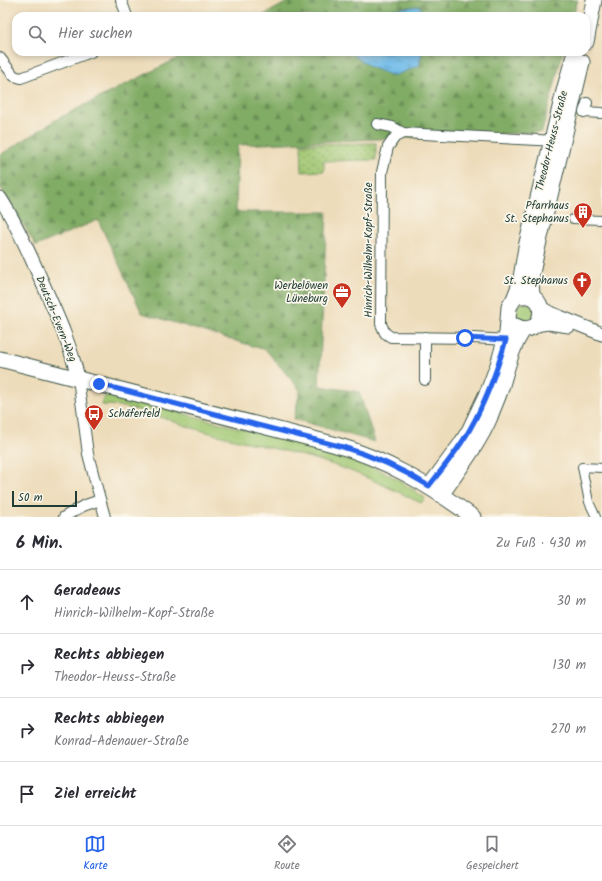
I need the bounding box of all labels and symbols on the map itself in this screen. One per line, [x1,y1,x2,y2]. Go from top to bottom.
street label: Theodor-Heuss-Straße [531,89,573,193]
street label: Hinrich-Wilhelm-Kopf-Straße [360,182,378,318]
place label: Pfarrhaus St. Stephanus [505,197,569,228]
building icon: Pfarrhaus St. Stephanus [572,201,594,229]
church icon: St. Stephanus [571,270,593,298]
place label: St. Stephanus [504,272,568,290]
street label: Deutsch-Evern-Weg [31,273,81,365]
place label: Werbelöwen Lüneburg [274,277,328,308]
office icon: Werbelöwen Lüneburg [331,281,353,309]
route start [456,329,474,347]
route end [90,375,108,393]
bus stop icon: Schäferfeld [83,403,105,431]
place label: Schäferfeld [108,405,160,423]
scale bar [12,489,77,508]

